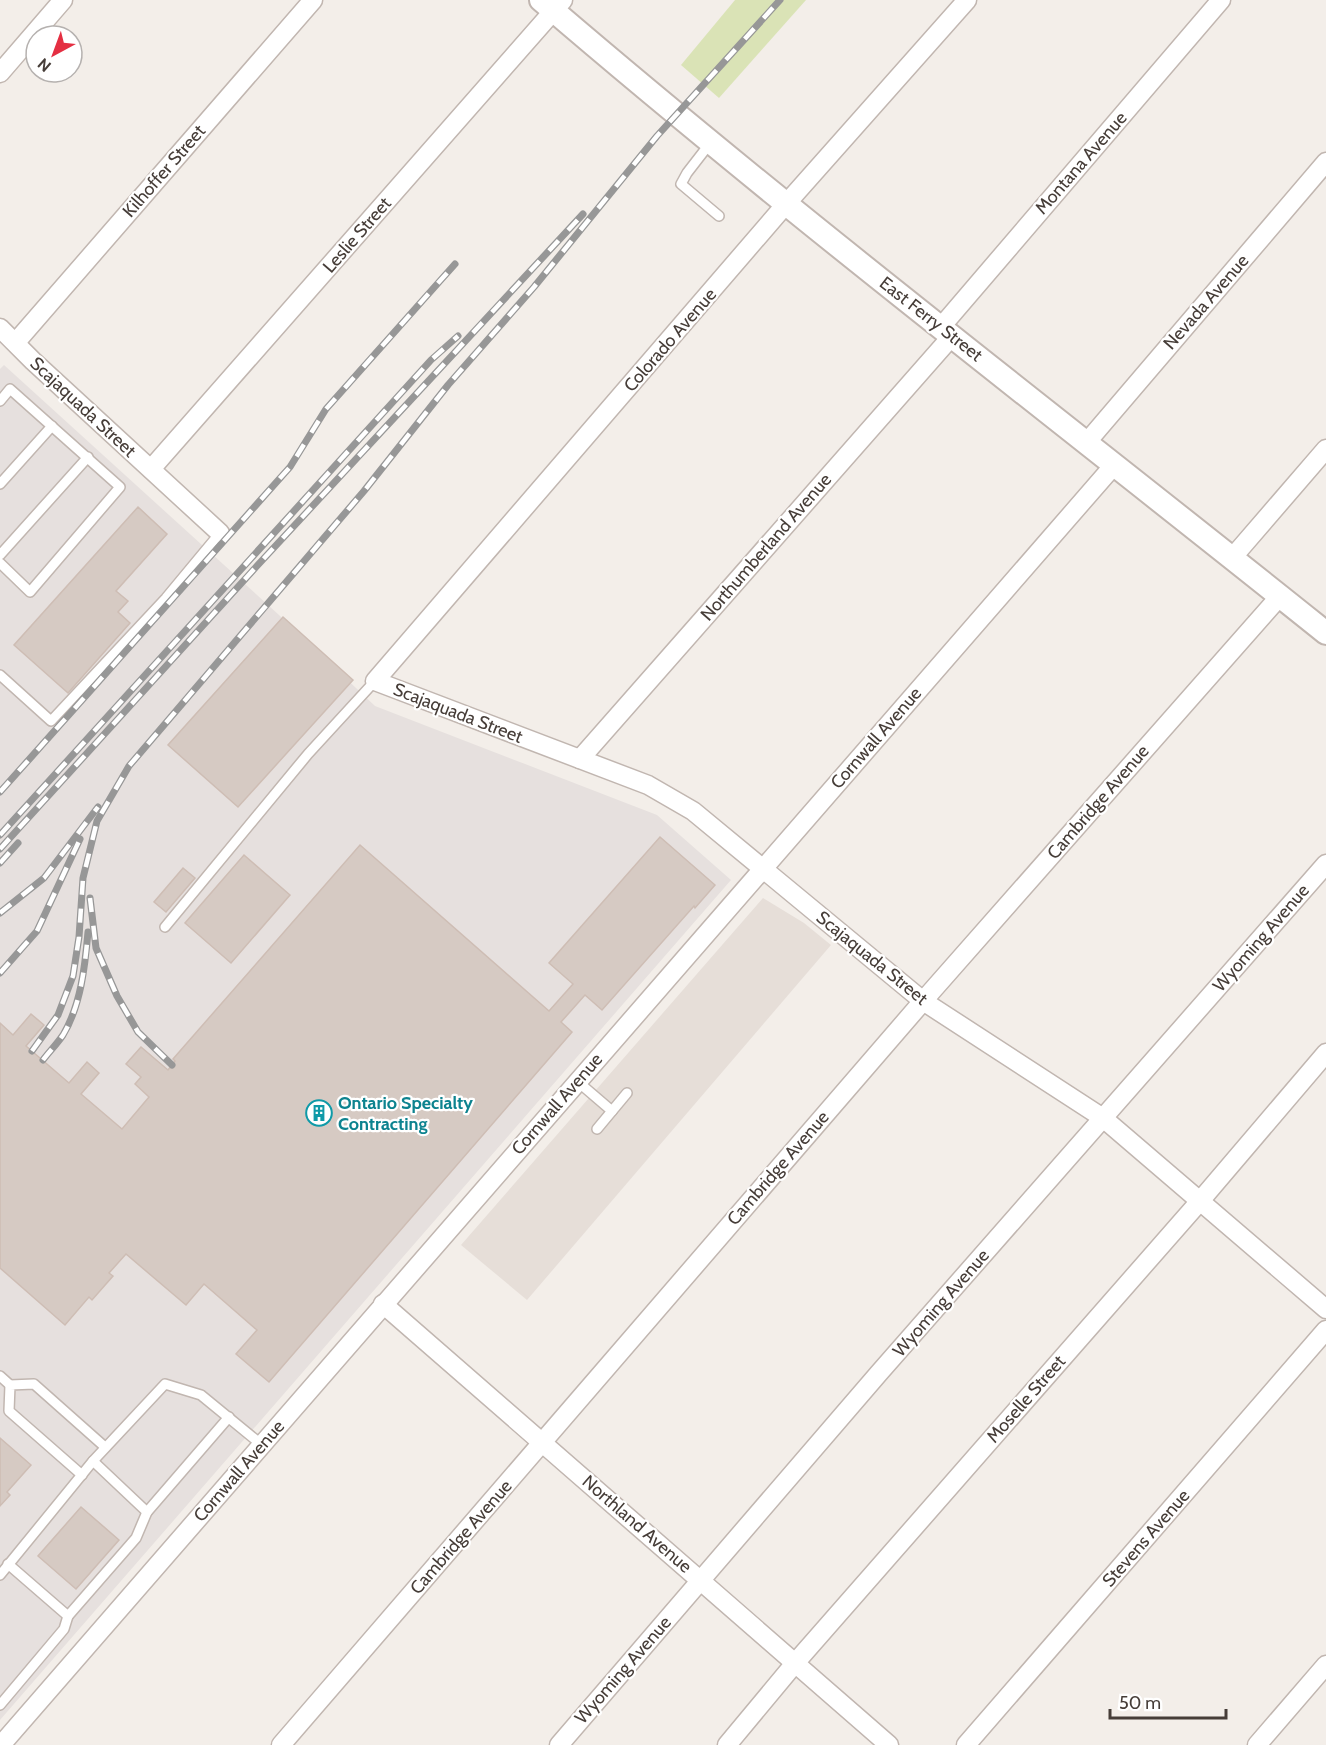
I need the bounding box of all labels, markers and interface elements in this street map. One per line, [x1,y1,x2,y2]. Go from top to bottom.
north arrow [24,24,84,84]
text: N [34,54,55,76]
street label: Montana Avenue [1030,107,1132,219]
street label: Kilhoffer Street [118,120,210,222]
street label: Leslie Street [318,193,396,277]
street label: Nevada Avenue [1159,250,1253,354]
street label: East Ferry Street [875,272,987,366]
street label: Colorado Avenue [619,284,721,396]
street label: Scajaquada Street [25,352,141,462]
street label: Northumberland Avenue [696,469,836,625]
street label: Scajaquada Street [390,678,526,748]
street label: Cornwall Avenue [826,683,926,793]
street label: Cambridge Avenue [1042,740,1154,864]
street label: Wyoming Avenue [1208,880,1314,996]
street label: Scajaquada Street [812,906,932,1010]
street label: Cornwall Avenue [507,1049,607,1159]
place label: Ontario Specialty Contracting [338,1092,473,1135]
building icon: Ontario Specialty Contracting [304,1098,334,1128]
street label: Cambridge Avenue [722,1106,834,1230]
street label: Wyoming Avenue [888,1245,994,1361]
street label: Moselle Street [982,1351,1070,1447]
street label: Cornwall Avenue [189,1416,289,1526]
street label: Northland Avenue [578,1470,696,1578]
street label: Cambridge Avenue [405,1475,517,1599]
street label: Stevens Avenue [1098,1485,1194,1591]
street label: Wyoming Avenue [570,1612,676,1728]
scale bar [1110,1682,1226,1720]
text: 50 m [1119,1692,1161,1714]

